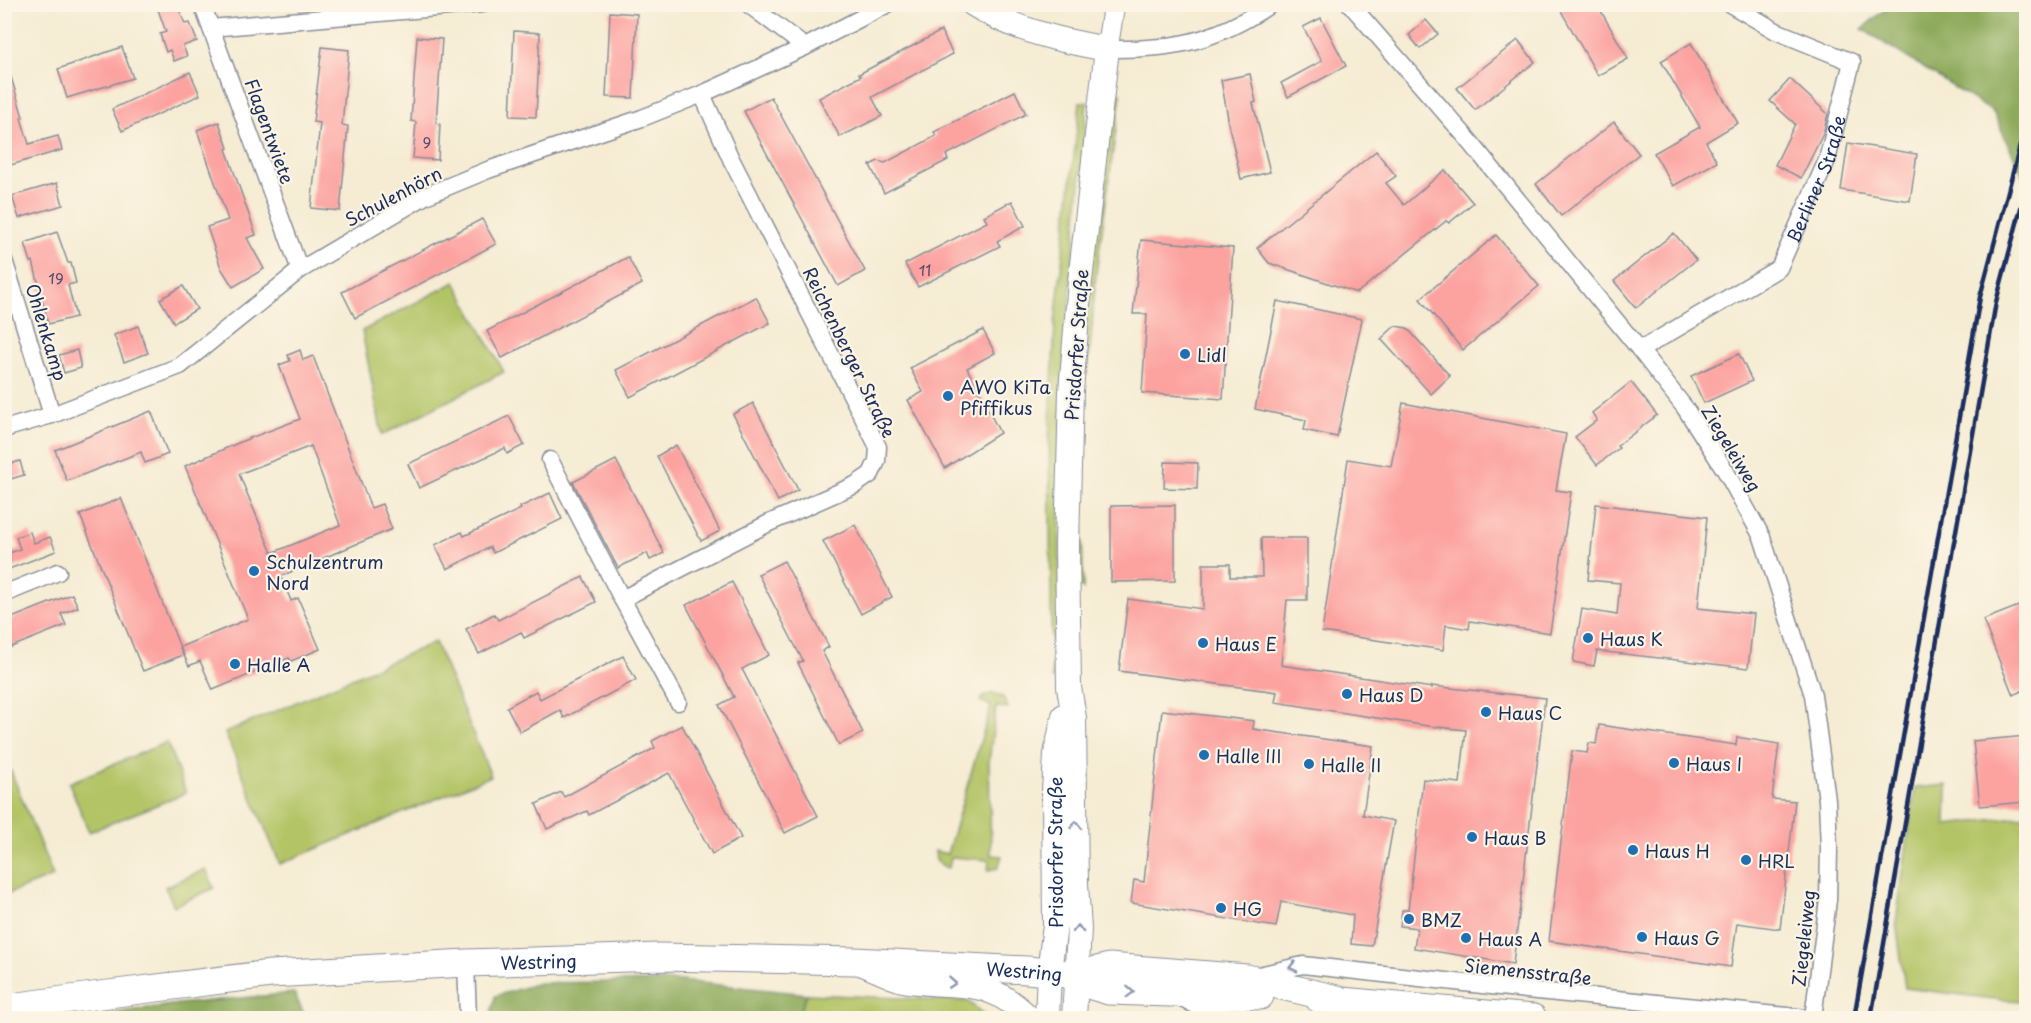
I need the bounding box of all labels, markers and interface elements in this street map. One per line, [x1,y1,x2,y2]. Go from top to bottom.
street label: Flagentwiete [238,75,302,188]
street label: Berliner Straße [1779,112,1851,247]
house number: 9 [423,130,431,153]
street label: Schulenhörn [340,159,446,233]
house number: 11 [919,258,931,281]
street label: Reichenberger Straße [797,262,903,442]
house number: 19 [48,266,64,289]
street label: Prisdorfer Straße [1057,268,1095,422]
street label: Ohlenkamp [19,280,75,384]
place label: Lidl [1197,341,1227,368]
marker: Lidl [1178,347,1192,361]
place label: AWO KiTa Pfiffikus [960,373,1051,421]
marker: AWO KiTa Pfiffikus [941,389,955,403]
street label: Ziegeleiweg [1695,399,1769,497]
place label: Schulzentrum Nord [266,548,384,596]
marker: Schulzentrum Nord [247,564,261,578]
place label: Haus K [1600,625,1663,652]
place label: Haus E [1215,630,1277,657]
marker: Haus K [1581,631,1595,645]
marker: Haus E [1196,636,1210,650]
place label: Halle A [247,651,310,678]
marker: Halle A [228,657,242,671]
place label: Haus D [1359,681,1424,708]
marker: Haus D [1340,687,1354,701]
place label: Haus C [1498,699,1562,726]
marker: Haus C [1479,705,1493,719]
place label: Halle III [1216,742,1281,769]
marker: Halle III [1197,748,1211,762]
place label: Haus I [1686,750,1742,777]
place label: Halle II [1321,751,1381,778]
marker: Haus I [1667,756,1681,770]
marker: Halle II [1302,757,1316,771]
street label: Prisdorfer Straße [1040,776,1069,929]
one-way arrow [1069,821,1082,830]
place label: Haus B [1484,824,1546,851]
marker: Haus B [1465,830,1479,844]
place label: Haus H [1645,837,1710,864]
marker: Haus H [1626,843,1640,857]
place label: HRL [1758,847,1795,874]
marker: HRL [1739,853,1753,867]
street label: Ziegeleiweg [1784,888,1822,988]
place label: HG [1233,895,1262,922]
marker: HG [1214,901,1228,915]
place label: BMZ [1421,906,1462,933]
marker: BMZ [1402,912,1416,926]
place label: Haus G [1654,924,1720,951]
one-way arrow [1072,925,1085,934]
place label: Haus A [1478,925,1542,952]
marker: Haus G [1635,930,1649,944]
marker: Haus A [1459,931,1473,945]
street label: Westring [500,946,577,975]
street label: Siemensstraße [1463,951,1593,991]
street label: Westring [985,954,1063,987]
one-way arrow [1288,960,1298,973]
one-way arrow [948,977,957,990]
one-way arrow [1125,985,1134,998]

